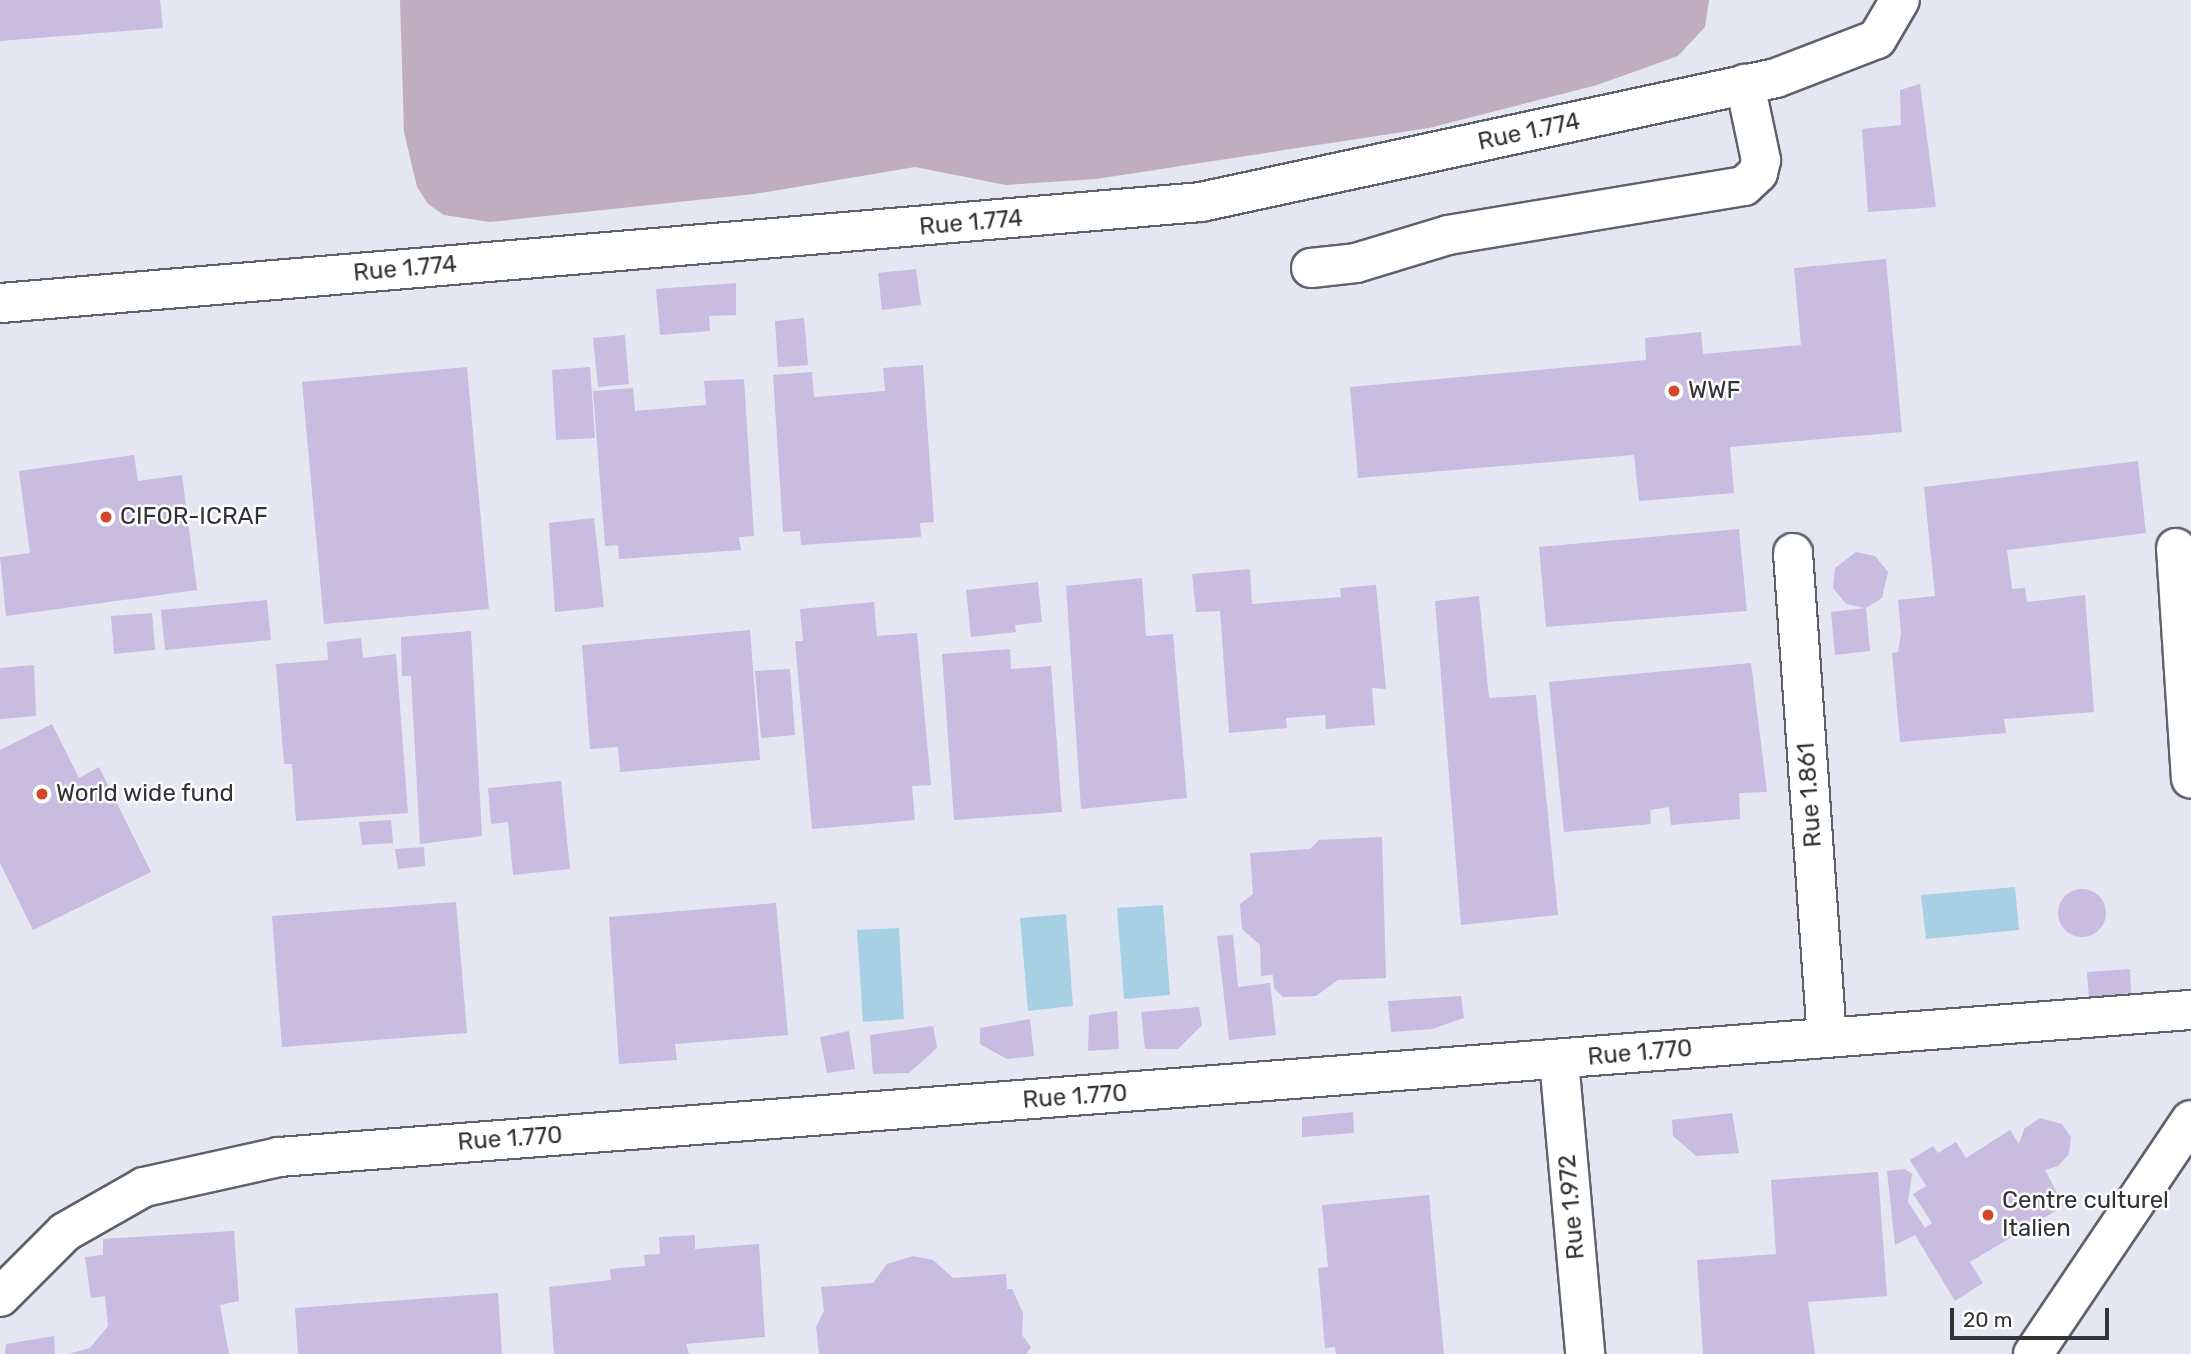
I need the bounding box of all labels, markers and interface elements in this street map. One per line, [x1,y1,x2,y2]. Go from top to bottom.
street label: Rue 1.774 [1475,107,1583,157]
street label: Rue 1.774 [918,204,1024,242]
street label: Rue 1.774 [352,250,458,288]
place label: WWF [1688,377,1740,405]
marker: WWF [1666,383,1682,399]
place label: CIFOR-ICRAF [120,503,268,531]
marker: CIFOR-ICRAF [98,509,114,525]
street label: Rue 1.861 [1792,742,1828,848]
place label: World wide fund [56,780,235,808]
marker: World wide fund [34,786,50,802]
street label: Rue 1.770 [1586,1034,1694,1072]
street label: Rue 1.770 [1022,1079,1128,1115]
street label: Rue 1.770 [457,1121,563,1157]
street label: Rue 1.972 [1553,1153,1591,1261]
place label: Centre culturel Italien [2002,1187,2169,1243]
marker: Centre culturel Italien [1980,1207,1996,1223]
scale bar [1953,1294,2112,1338]
text: 20 m [1963,1307,2012,1332]

